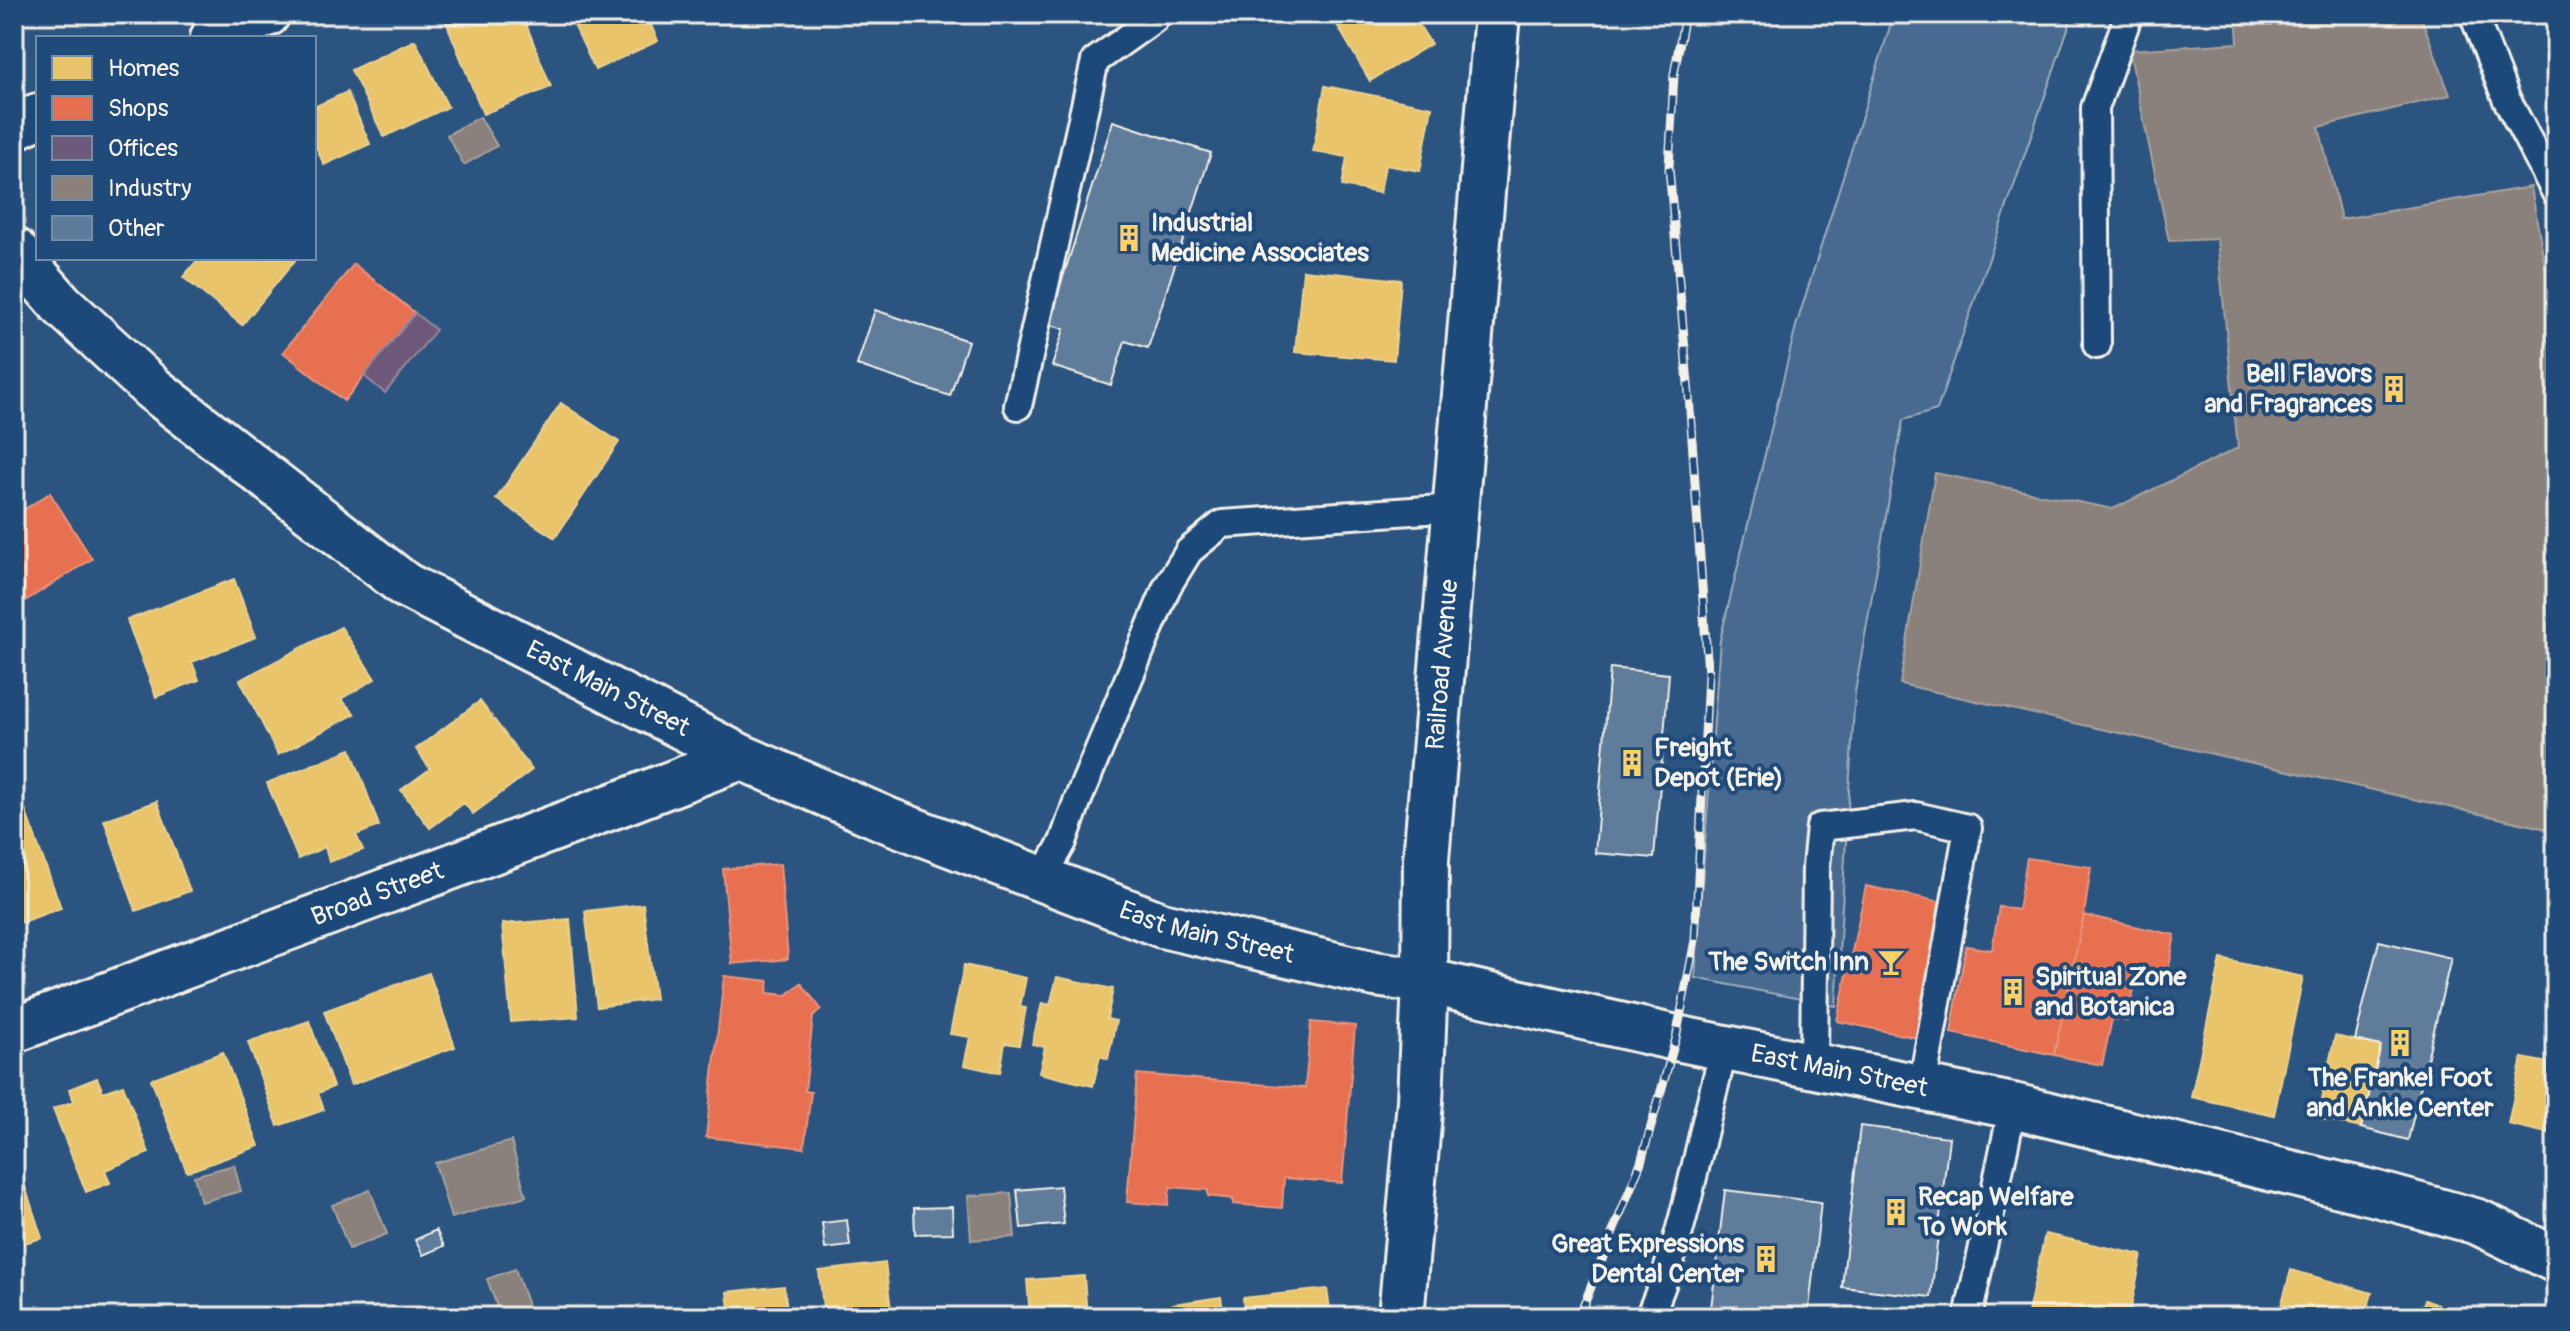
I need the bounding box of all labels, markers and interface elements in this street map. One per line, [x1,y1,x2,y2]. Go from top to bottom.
legend [36,36,316,260]
text: Homes [108,54,180,83]
text: Shops [108,94,169,123]
text: Offices [108,134,178,163]
text: Industry [108,174,191,203]
place label: Industrial Medicine Associates [1151,207,1369,269]
text: Other [108,214,165,243]
building icon: Industrial Medicine Associates [1114,223,1144,253]
place label: Bell Flavors and Fragrances [2205,358,2372,420]
building icon: Bell Flavors and Fragrances [2379,374,2409,404]
street label: Railroad Avenue [1419,578,1465,751]
street label: East Main Street [521,634,696,744]
place label: Freight Depot (Erie) [1654,732,1783,794]
building icon: Freight Depot (Erie) [1617,748,1647,778]
street label: Broad Street [307,855,448,933]
street label: East Main Street [1115,894,1297,971]
place label: The Switch Inn [1707,946,1869,978]
bar icon: The Switch Inn [1876,947,1906,977]
place label: Spiritual Zone and Botanica [2035,961,2188,1023]
building icon: Spiritual Zone and Botanica [1998,977,2028,1007]
building icon: The Frankel Foot and Ankle Center [2385,1028,2415,1058]
street label: East Main Street [1748,1038,1931,1104]
place label: The Frankel Foot and Ankle Center [2307,1062,2494,1124]
place label: Recap Welfare To Work [1917,1181,2075,1243]
building icon: Recap Welfare To Work [1881,1197,1911,1227]
place label: Great Expressions Dental Center [1551,1228,1745,1290]
building icon: Great Expressions Dental Center [1751,1244,1781,1274]

